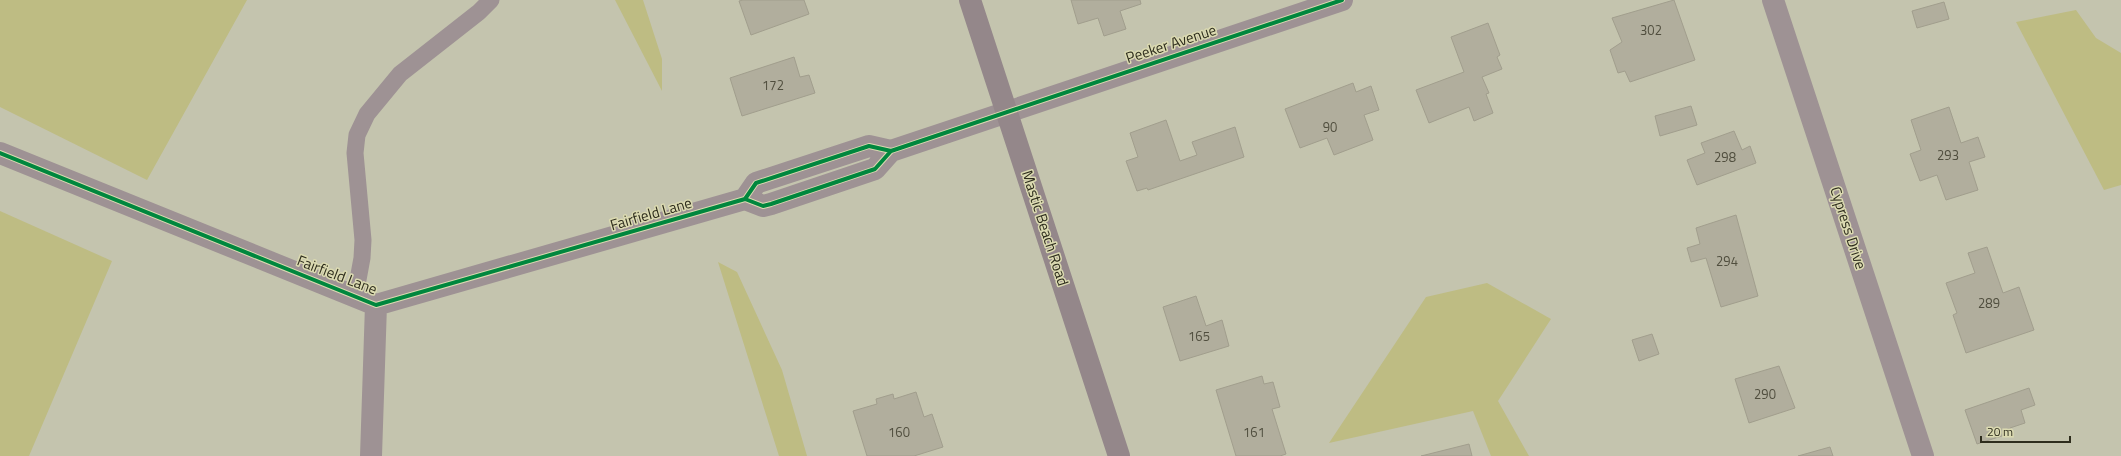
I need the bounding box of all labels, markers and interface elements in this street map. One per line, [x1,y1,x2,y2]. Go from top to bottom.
street label: Peeker Avenue [1123,18,1219,69]
house number: 302 [1640,20,1662,40]
house number: 172 [762,75,784,95]
house number: 90 [1323,117,1337,137]
house number: 293 [1937,145,1959,165]
house number: 298 [1714,147,1736,167]
street label: Mastic Beach Road [1016,167,1075,289]
street label: Cypress Drive [1824,184,1873,272]
street label: Fairfield Lane [607,191,695,236]
street label: Fairfield Lane [294,249,381,300]
house number: 294 [1716,251,1738,271]
house number: 289 [1978,293,2000,313]
house number: 165 [1188,326,1210,346]
house number: 290 [1754,384,1776,404]
scale bar [1981,418,2070,444]
house number: 160 [888,422,910,442]
house number: 161 [1243,422,1265,442]
text: 20 m [1987,422,2013,441]

